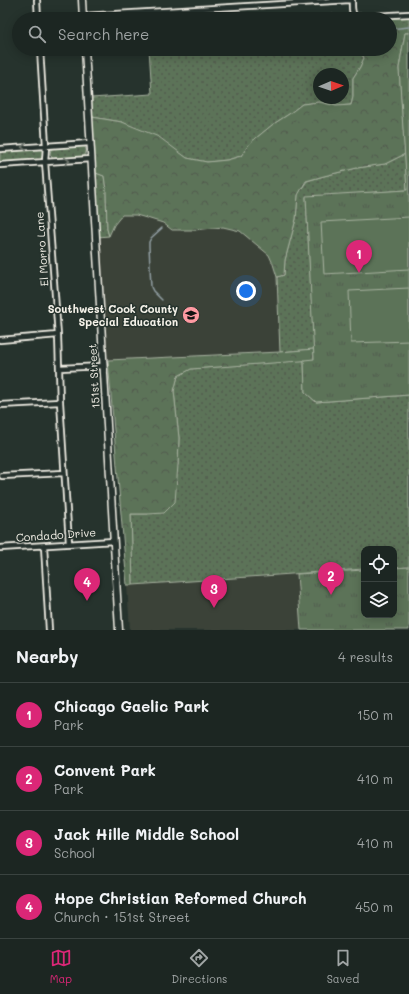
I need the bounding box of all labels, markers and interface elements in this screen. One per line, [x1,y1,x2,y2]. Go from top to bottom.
search box [12,12,397,56]
icon: search [26,23,48,45]
text: Search here [58,24,149,44]
north arrow [313,68,349,104]
one-way arrow [21,143,27,152]
one-way arrow [64,156,70,165]
street label: El Morro Lane [31,211,52,287]
pin: 1 [346,240,372,273]
your location [236,281,256,301]
place label: Southwest Cook County Special Education [48,301,178,329]
school or university icon: Southwest Cook County Special Education [181,305,201,325]
street label: 151st Street [84,343,103,409]
street label: Condado Drive [15,524,97,545]
map controls [361,546,397,618]
button: locate [361,546,397,582]
pin: 2 [318,562,344,595]
pin: 4 [74,568,100,601]
pin: 3 [201,575,227,608]
button: layers [361,582,397,618]
text: Nearby [16,645,78,667]
text: 4 results [338,648,393,665]
text: Chicago Gaelic Park [54,696,209,716]
text: 1 [26,706,32,723]
text: 150 m [357,706,393,723]
text: Park [54,716,83,733]
text: Convent Park [54,760,156,780]
text: 2 [25,770,33,787]
text: 410 m [357,770,393,787]
text: Park [54,780,83,797]
text: Jack Hille Middle School [54,824,239,844]
text: 3 [25,834,33,851]
text: 410 m [357,834,393,851]
text: School [54,844,95,861]
text: Hope Christian Reformed Church [54,888,307,908]
text: 4 [25,898,33,915]
text: 450 m [355,898,393,915]
text: Church · 151st Street [54,908,190,925]
tab: Map [50,947,72,986]
tab: Directions [171,947,227,986]
tab: Saved [327,947,359,986]

